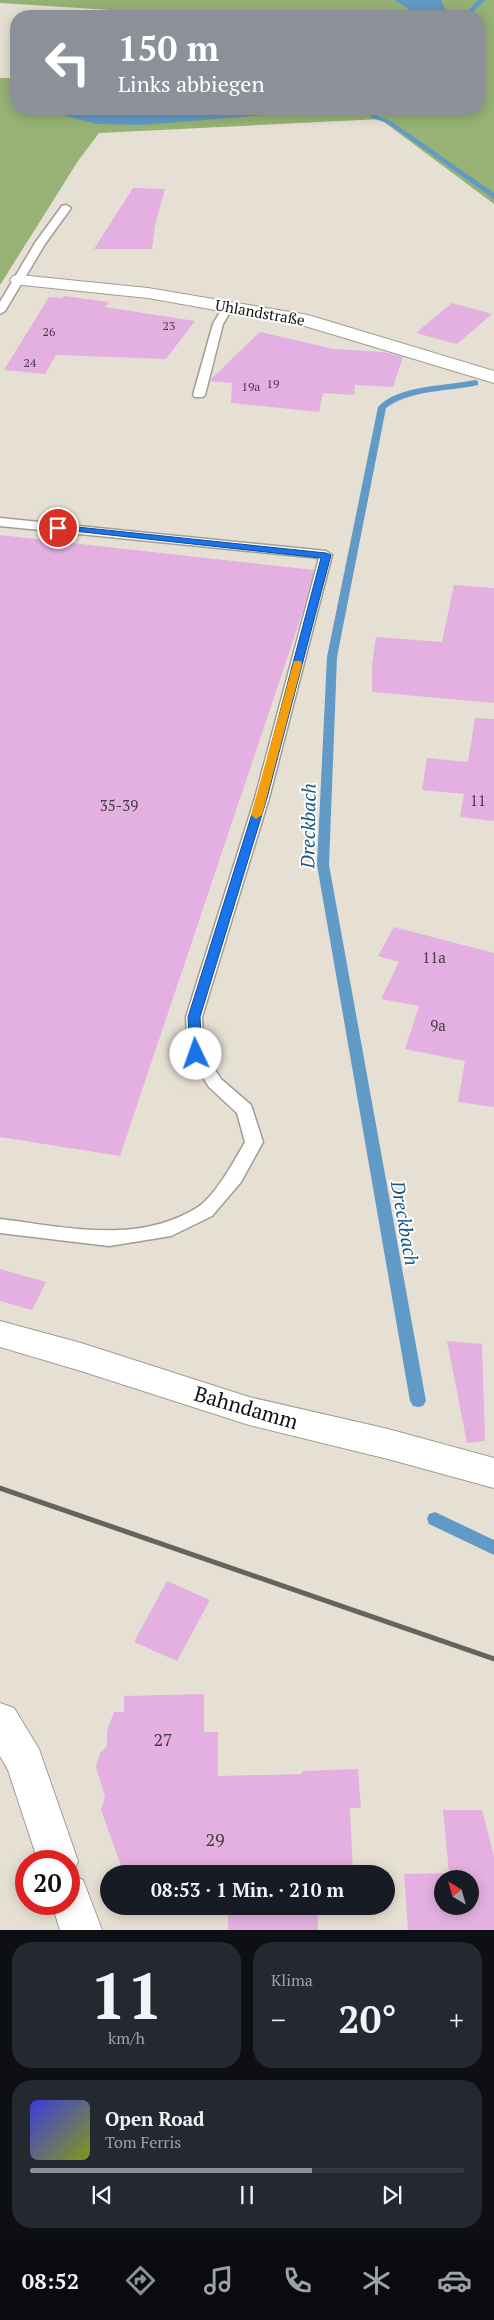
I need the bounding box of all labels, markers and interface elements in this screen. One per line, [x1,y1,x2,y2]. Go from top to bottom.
text: 150 m [118,25,219,71]
icon: left [35,30,100,95]
text: Links abbiegen [118,69,264,98]
street label: Uhlandstraße [214,294,307,330]
house number: 23 [163,318,175,333]
house number: 26 [43,324,56,339]
house number: 24 [24,355,37,370]
house number: 19 [267,376,279,391]
house number: 19a [242,379,260,394]
pin [37,507,79,549]
icon: arrive [44,514,72,542]
water label: Dreckbach [294,783,321,870]
house number: 11 [470,790,486,810]
house number: 35-39 [100,795,138,815]
house number: 11a [422,947,446,967]
house number: 9a [430,1015,446,1035]
position arrow [169,1027,221,1079]
water label: Dreckbach [386,1178,425,1267]
street label: Bahndamm [191,1379,301,1435]
house number: 27 [153,1727,173,1751]
house number: 29 [205,1827,225,1851]
speed limit sign: 20 [15,1850,80,1915]
north arrow [434,1870,479,1915]
map controls [434,1870,479,1915]
text: 08:53 · 1 Min. · 210 m [151,1877,344,1902]
text: 11 [90,1951,163,2038]
text: Klima [271,1969,313,1991]
text: 20° [338,1994,397,2044]
text: − [271,2001,286,2038]
text: + [449,2001,464,2038]
text: km/h [108,2027,145,2049]
text: Open Road [105,2106,205,2131]
text: Tom Ferris [105,2131,181,2153]
icon: previous [88,2181,116,2209]
icon: pause [233,2181,261,2209]
icon: next [378,2181,406,2209]
icon: directions [123,2263,158,2298]
icon: music [201,2263,236,2298]
icon: phone [280,2263,315,2298]
icon: climate [359,2263,394,2298]
icon: car [437,2263,472,2298]
text: 08:52 [22,2266,79,2295]

